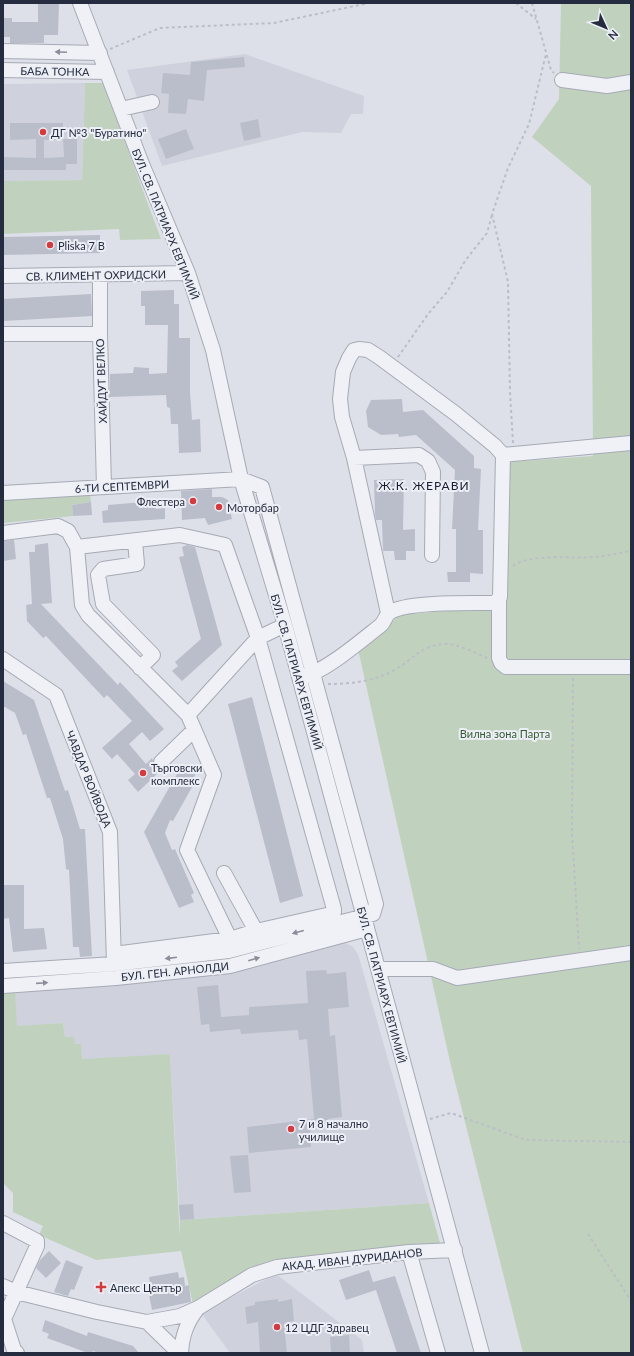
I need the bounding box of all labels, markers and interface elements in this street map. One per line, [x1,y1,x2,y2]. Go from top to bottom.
north arrow [586,8,626,48]
text: N [606,28,621,43]
one-way arrow [54,49,67,55]
street label: БАБА ТОНКА [20,64,90,78]
place label: ДГ №3 "Буратино" [51,126,146,139]
marker: ДГ №3 "Буратино" [38,127,48,137]
street label: БУЛ. СВ. ПАТРИАРХ ЕВТИМИЙ [130,147,202,301]
place label: Pliska 7 B [58,239,105,252]
marker: Pliska 7 B [45,240,55,250]
street label: СВ. КЛИМЕНТ ОХРИДСКИ [26,267,166,283]
street label: ХАЙДУТ ВЕЛКО [93,338,109,424]
street label: 6-ТИ СЕПТЕМВРИ [74,477,170,495]
district label: Ж.К. ЖЕРАВИ [378,478,470,493]
place label: Флестера [137,495,185,508]
marker: Флестера [188,496,198,506]
place label: Моторбар [227,501,279,514]
marker: Моторбар [214,502,224,512]
street label: БУЛ. СВ. ПАТРИАРХ ЕВТИМИЙ [268,593,326,751]
park label: Вилна зона Парта [460,727,550,740]
street label: ЧАВДАР ВОЙВОДА [64,729,115,830]
place label: Търговски комплекс [151,761,202,787]
marker: Търговски комплекс [138,768,148,778]
street label: БУЛ. СВ. ПАТРИАРХ ЕВТИМИЙ [355,905,409,1065]
one-way arrow [292,930,305,936]
one-way arrow [165,954,177,961]
one-way arrow [248,956,260,962]
street label: БУЛ. ГЕН. АРНОЛДИ [120,959,230,983]
one-way arrow [36,979,48,986]
place label: 7 и 8 начално училище [299,1117,368,1143]
marker: 7 и 8 начално училище [286,1124,296,1134]
street label: АКАД. ИВАН ДУРИДАНОВ [281,1245,423,1273]
marker: Апекс Център [95,1281,107,1293]
place label: Апекс Център [110,1281,181,1294]
place label: 12 ЦДГ Здравец [285,1321,369,1334]
marker: 12 ЦДГ Здравец [272,1322,282,1332]

